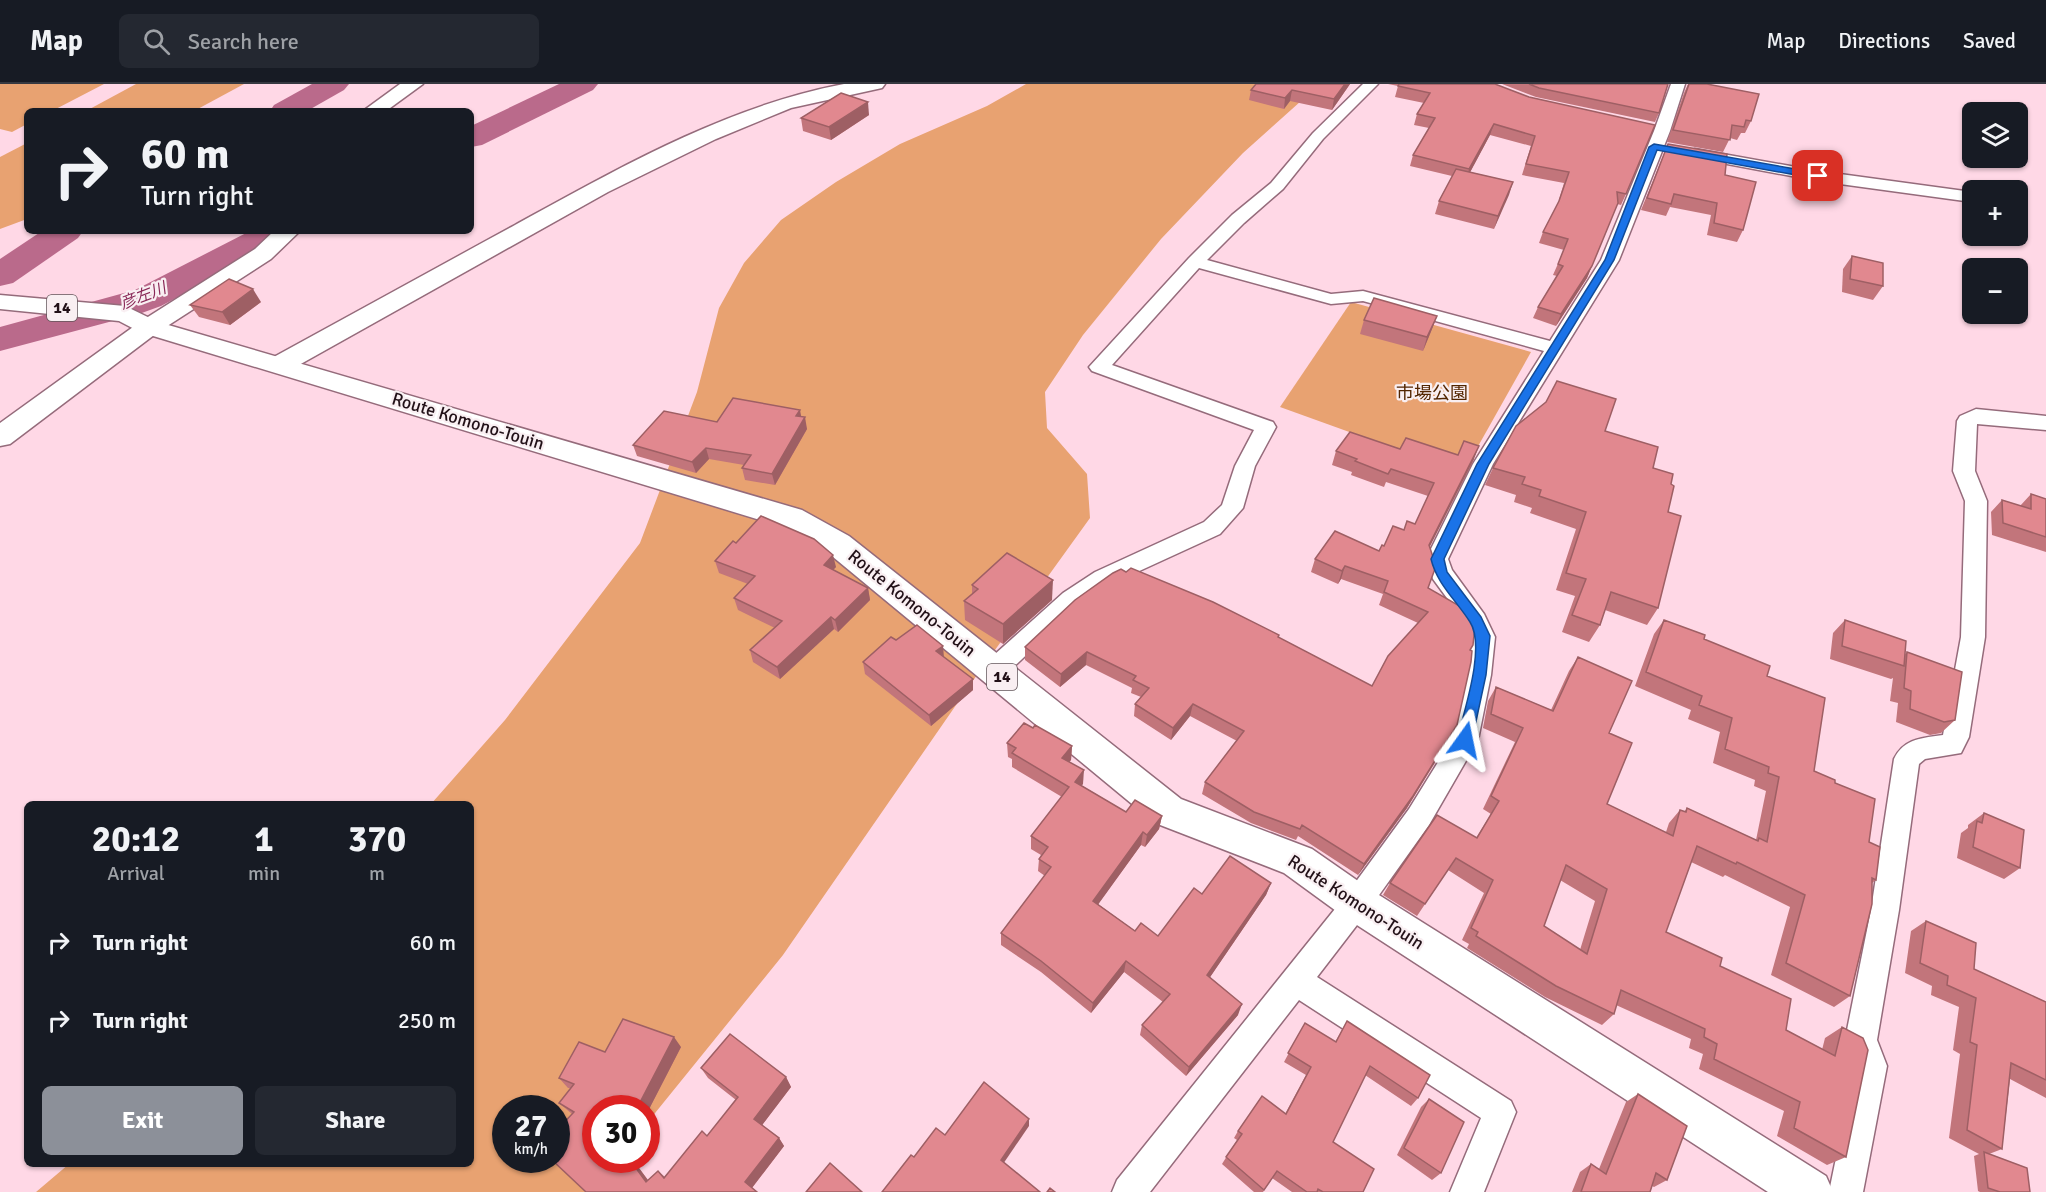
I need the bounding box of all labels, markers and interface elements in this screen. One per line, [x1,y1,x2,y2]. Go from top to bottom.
search box [119,14,539,68]
text: Map [30,24,83,58]
icon: search [140,25,173,58]
text: Search here [188,28,299,55]
text: Map [1767,28,1805,54]
text: Directions [1838,28,1930,54]
text: Saved [1963,28,2016,54]
map controls [1962,102,2028,324]
button: layers [1962,102,2028,168]
text: 60 m [141,129,230,180]
icon: right [42,132,120,210]
pin [1792,150,1843,201]
icon: arrive [1801,159,1834,192]
text: Turn right [141,180,254,213]
button: + [1962,180,2028,246]
button: − [1962,258,2028,324]
water label: 彦左川 [117,277,171,314]
road number: 14 [47,295,77,321]
park label: 市場公園 [1396,382,1468,404]
street label: Route Komono-Touin [389,387,547,455]
street label: Route Komono-Touin [844,545,980,661]
road number: 14 [987,664,1017,690]
position arrow [1433,708,1497,772]
text: 20:12 [92,817,180,862]
text: 1 [254,817,274,862]
text: 370 [348,817,406,862]
street label: Route Komono-Touin [1284,850,1428,954]
text: Arrival [107,861,165,886]
text: min [248,861,280,886]
text: m [369,861,385,886]
icon: right [42,926,75,959]
text: Turn right [93,929,188,956]
text: 60 m [410,929,456,956]
icon: right [42,1004,75,1037]
text: Turn right [93,1007,188,1034]
text: 250 m [398,1007,456,1034]
button: Exit [42,1086,243,1155]
button: Share [255,1086,456,1155]
speed limit sign: 30 [582,1095,660,1173]
text: 27 [515,1108,547,1145]
text: km/h [514,1140,548,1158]

